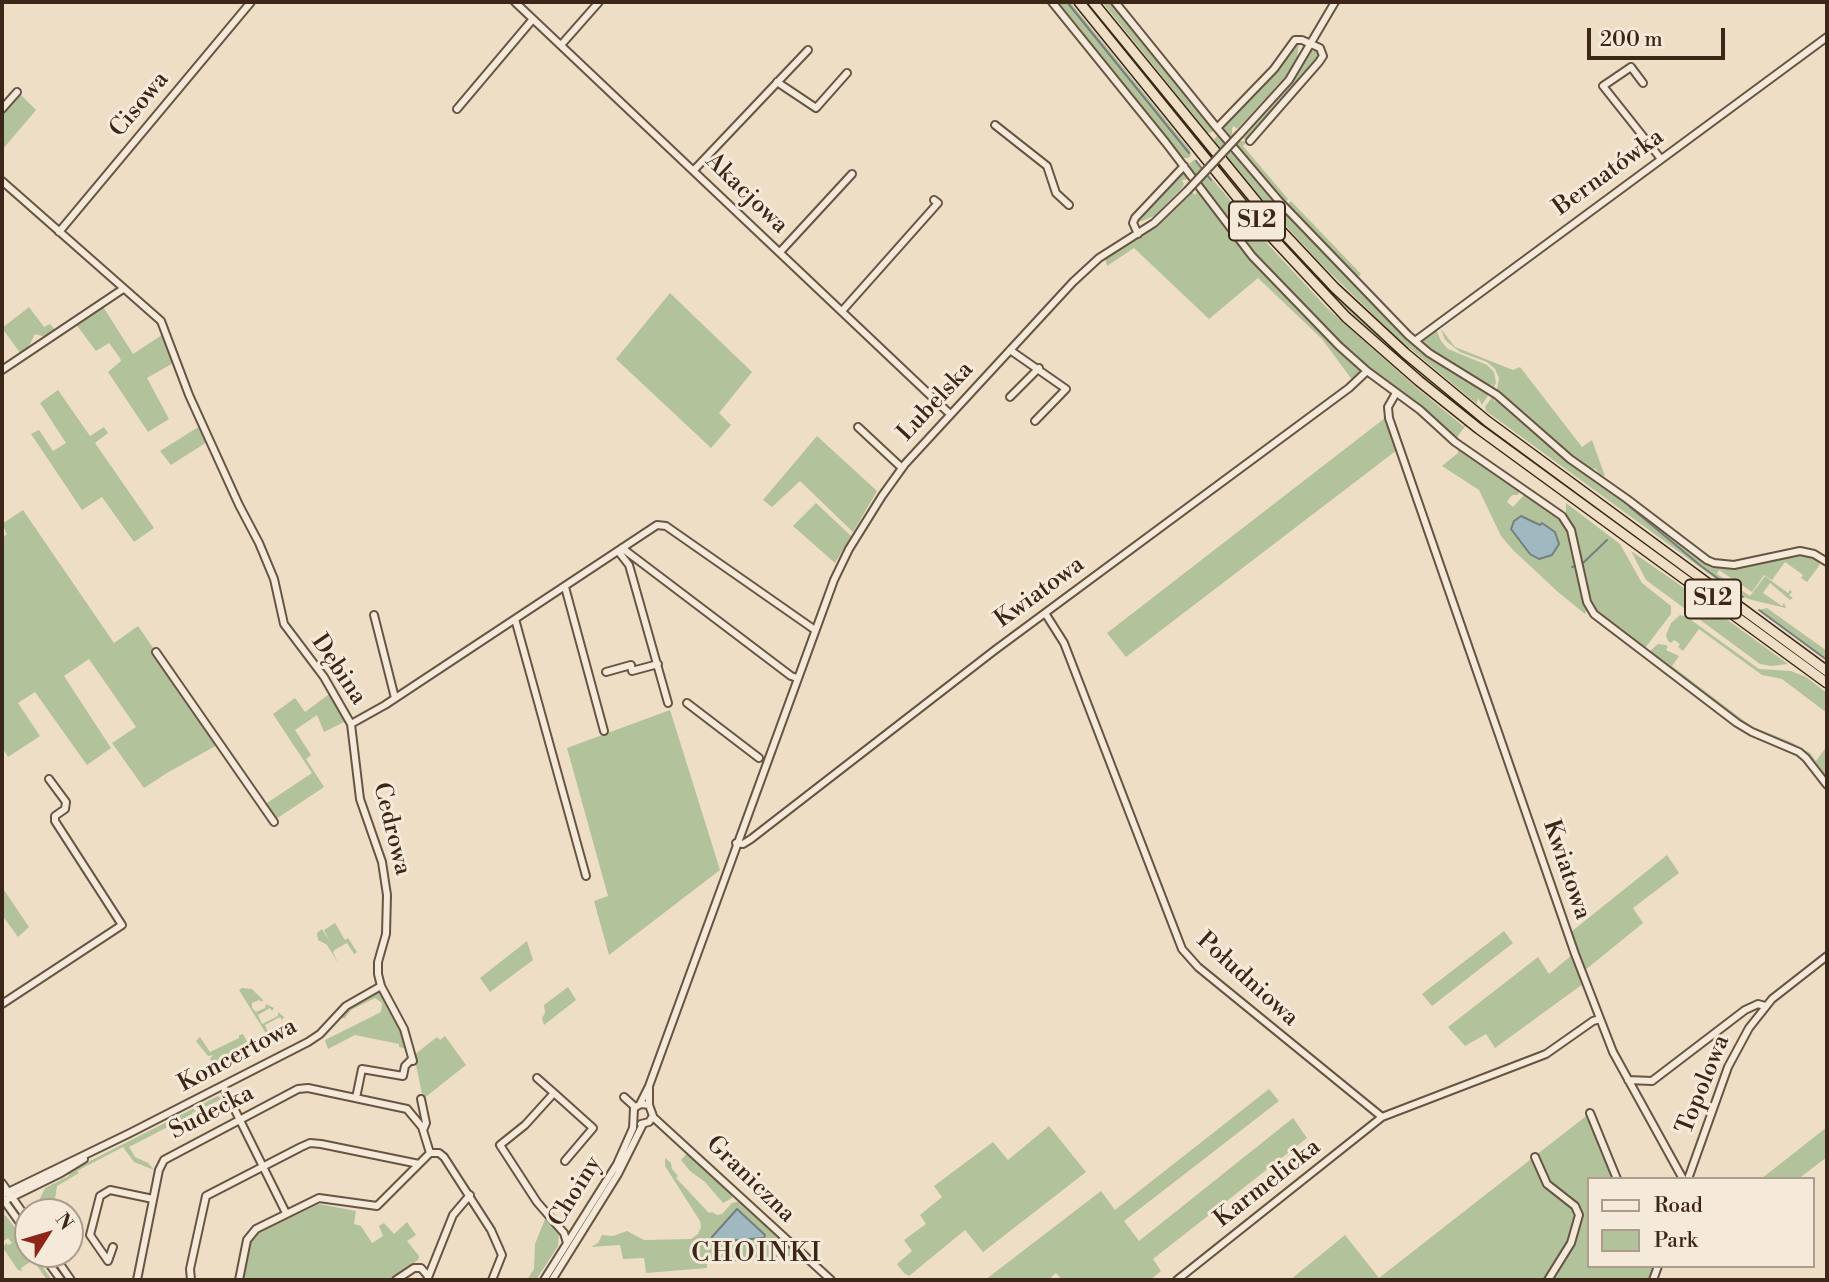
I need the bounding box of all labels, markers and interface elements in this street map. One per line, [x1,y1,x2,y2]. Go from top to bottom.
scale bar [1591,14,1729,58]
text: 200 m [1600,27,1663,53]
street label: Cisowa [104,66,176,144]
street label: Bernatówka [1548,123,1670,223]
street label: Akacjowa [699,148,793,240]
road number: S12 [1229,202,1285,241]
street label: Lubelska [892,356,980,448]
street label: Kwiatowa [990,551,1090,635]
road number: S12 [1685,580,1741,618]
street label: Dębina [304,629,372,711]
street label: Cedrowa [366,780,416,878]
street label: Kwiatowa [1536,816,1596,924]
street label: Południowa [1190,927,1304,1033]
street label: Koncertowa [174,1013,302,1099]
street label: Topolowa [1671,1031,1737,1139]
street label: Sudecka [165,1080,259,1146]
street label: Graniczna [700,1131,800,1229]
street label: Karmelicka [1209,1134,1327,1234]
street label: Choiny [543,1151,609,1233]
legend [1588,1177,1815,1268]
text: Road [1654,1193,1703,1219]
north arrow [14,1198,84,1268]
text: N [50,1208,78,1235]
text: Park [1654,1228,1698,1254]
district label: CHOINKI [692,1239,822,1271]

